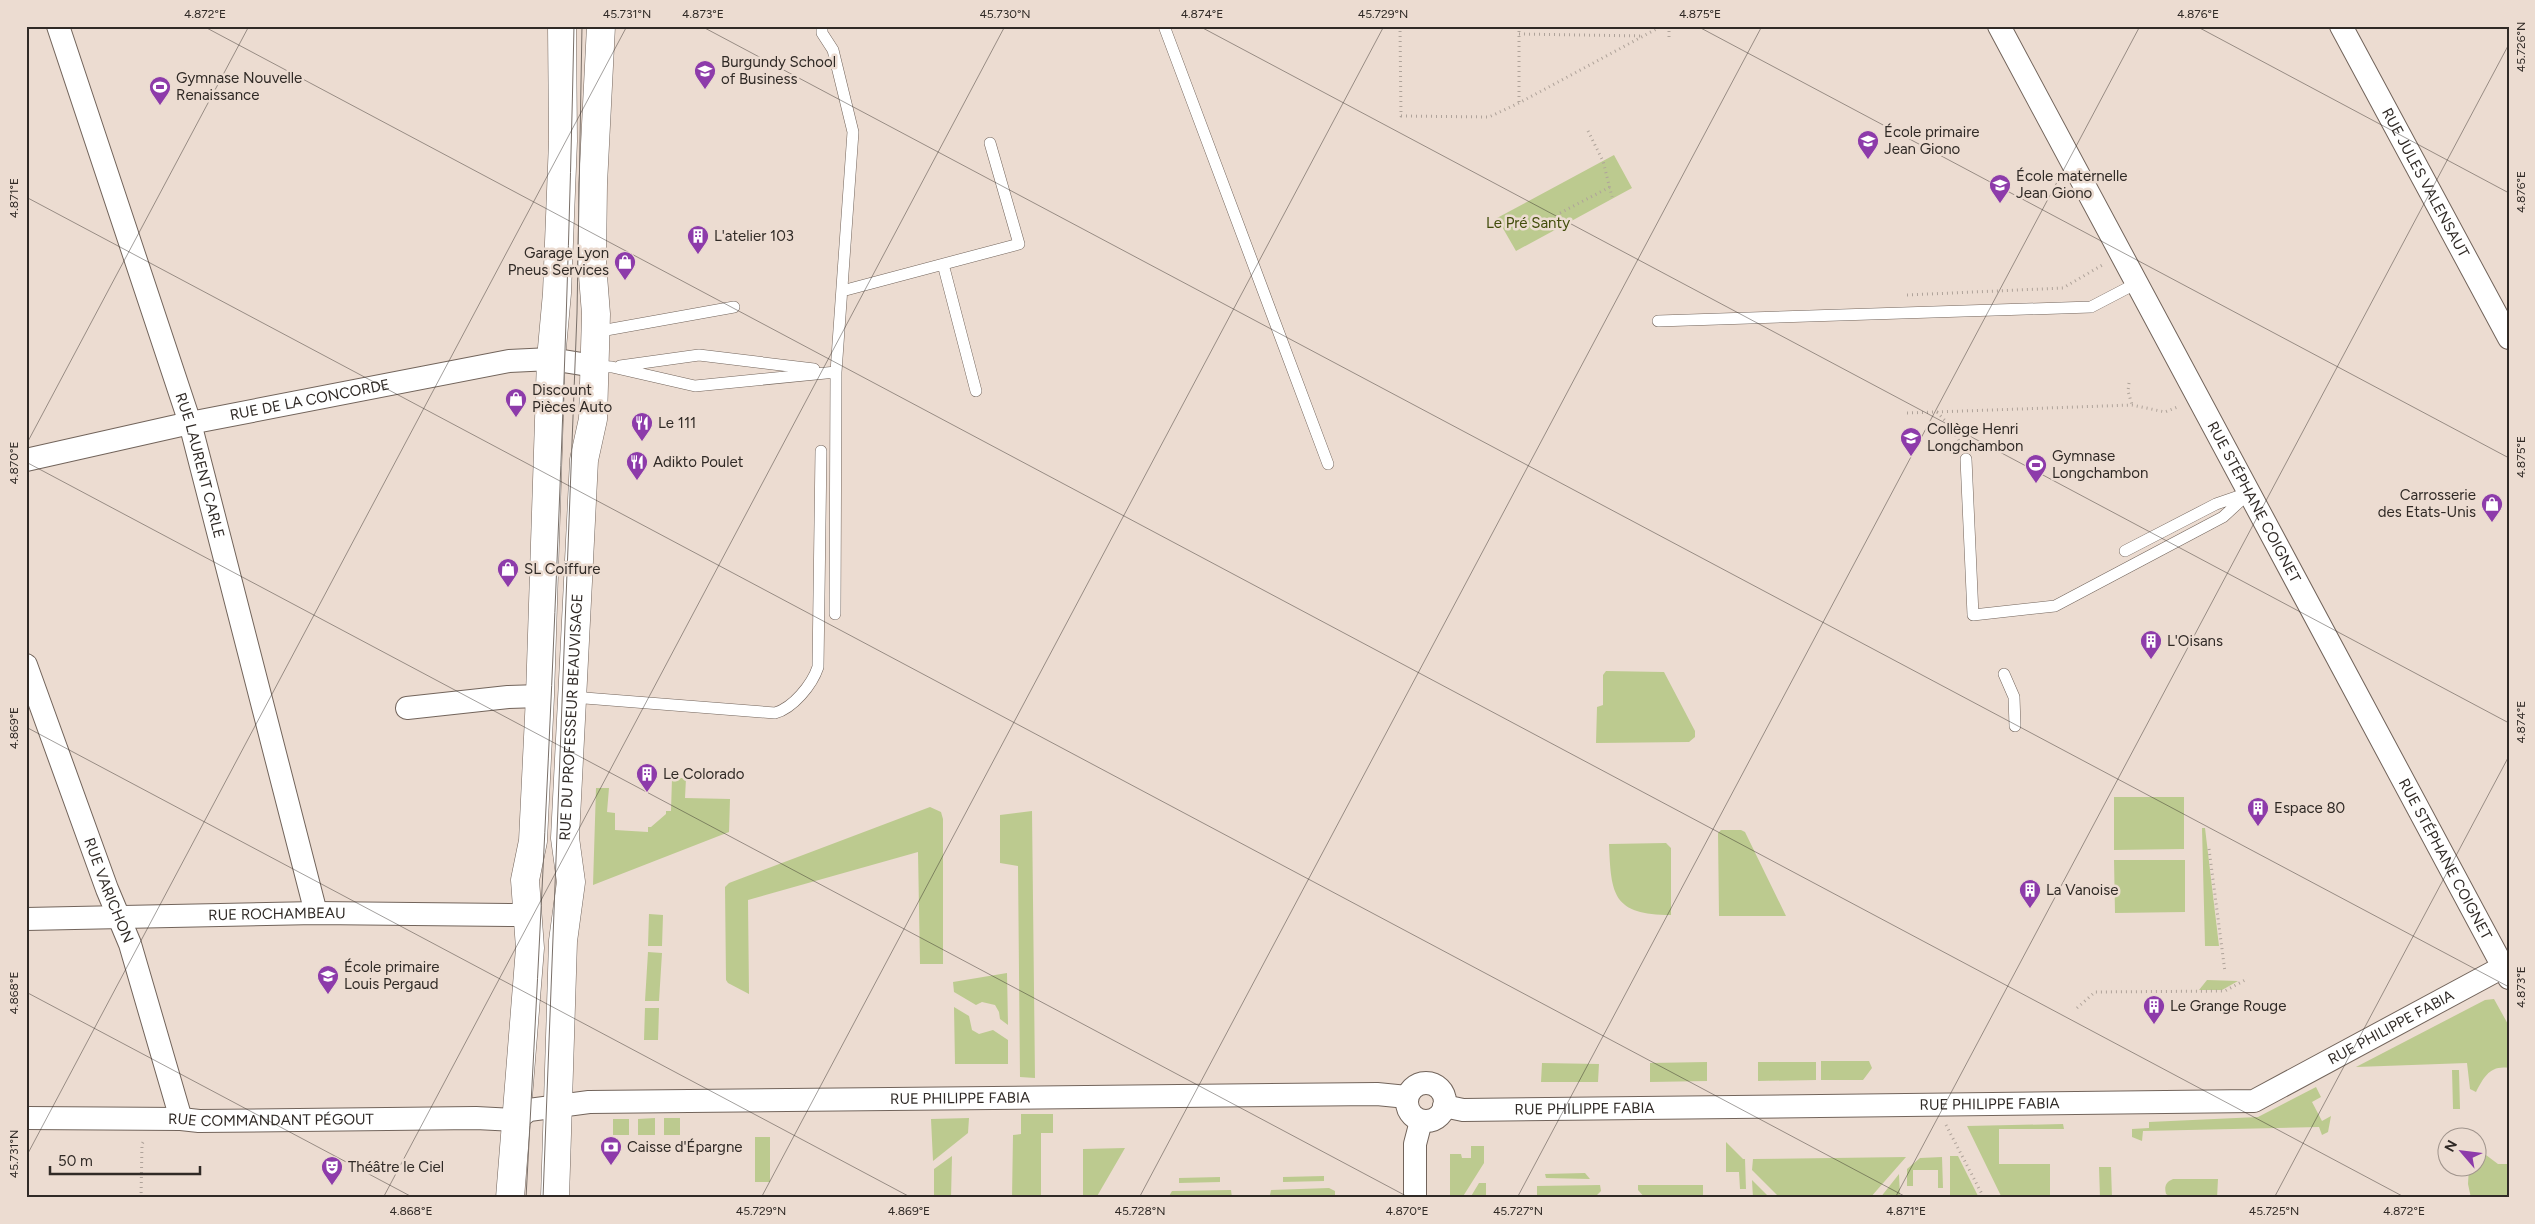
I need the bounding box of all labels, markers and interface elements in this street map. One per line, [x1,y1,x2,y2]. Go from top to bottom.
text: 4.872°E [184,7,226,21]
text: 45.731°N [603,7,651,21]
text: 4.873°E [682,7,724,21]
text: 45.730°N [979,7,1031,21]
text: 4.874°E [1181,7,1223,21]
text: 45.729°N [1358,7,1408,21]
text: 4.875°E [1679,7,1721,21]
text: 4.876°E [2177,7,2219,21]
text: 45.726°N [2514,22,2528,72]
place label: Burgundy School of Business [721,53,836,88]
school or university icon: Burgundy School of Business [693,59,717,90]
place label: Gymnase Nouvelle Renaissance [176,69,302,104]
sports icon: Gymnase Nouvelle Renaissance [148,75,172,106]
street label: RUE JULES VALENSAUT [2378,105,2473,261]
place label: École primaire Jean Giono [1884,123,1979,158]
school or university icon: École primaire Jean Giono [1856,129,1880,160]
place label: École maternelle Jean Giono [2016,167,2128,202]
text: 4.876°E [2514,171,2528,213]
school or university icon: École maternelle Jean Giono [1988,173,2012,204]
text: 4.871°E [7,178,21,218]
park label: Le Pré Santy [1486,214,1570,232]
building icon: L'atelier 103 [686,224,710,255]
place label: L'atelier 103 [714,227,794,245]
place label: Garage Lyon Pneus Services [508,244,609,279]
shop icon: Garage Lyon Pneus Services [613,250,637,281]
street label: RUE DE LA CONCORDE [228,375,391,424]
place label: Discount Pièces Auto [532,381,613,416]
shop icon: Discount Pièces Auto [504,387,528,418]
street label: RUE LAURENT CARLE [172,390,228,540]
restaurant icon: Le 111 [630,411,654,442]
place label: Le 111 [658,414,696,432]
street label: RUE STÉPHANE COIGNET [2204,418,2305,586]
place label: Collège Henri Longchambon [1927,420,2023,455]
school or university icon: Collège Henri Longchambon [1899,426,1923,457]
text: 4.875°E [2514,436,2528,478]
text: 4.870°E [7,442,21,484]
place label: Gymnase Longchambon [2052,447,2148,482]
restaurant icon: Adikto Poulet [625,450,649,481]
place label: Adikto Poulet [653,453,744,471]
sports icon: Gymnase Longchambon [2024,453,2048,484]
place label: Carrosserie des Etats-Unis [2378,486,2476,521]
shop icon: Carrosserie des Etats-Unis [2480,492,2504,523]
shop icon: SL Coiffure [496,557,520,588]
place label: SL Coiffure [524,560,600,578]
street label: RUE DU PROFESSEUR BEAUVISAGE [556,593,586,841]
building icon: L'Oisans [2139,629,2163,660]
place label: L'Oisans [2167,632,2223,650]
text: 4.874°E [2514,701,2528,743]
text: 4.869°E [7,707,21,749]
building icon: Le Colorado [635,762,659,793]
place label: Le Colorado [663,765,745,783]
street label: RUE STÉPHANE COIGNET [2395,775,2496,943]
building icon: Espace 80 [2246,796,2270,827]
place label: Espace 80 [2274,799,2345,817]
street label: RUE VARICHON [80,835,137,945]
building icon: La Vanoise [2018,878,2042,909]
place label: La Vanoise [2046,881,2118,899]
street label: RUE ROCHAMBEAU [208,904,346,924]
place label: École primaire Louis Pergaud [344,958,439,993]
school or university icon: École primaire Louis Pergaud [316,964,340,995]
text: 4.873°E [2514,966,2528,1008]
text: 4.868°E [7,971,21,1015]
street label: RUE PHILIPPE FABIA [2325,986,2457,1068]
building icon: Le Grange Rouge [2142,994,2166,1025]
place label: Le Grange Rouge [2170,997,2286,1015]
street label: RUE PHILIPPE FABIA [890,1089,1030,1108]
street label: RUE PHILIPPE FABIA [1919,1094,2060,1114]
street label: RUE PHILIPPE FABIA [1514,1099,1655,1118]
street label: RUE COMMANDANT PÉGOUT [168,1110,375,1130]
north arrow [2438,1126,2488,1176]
text: 45.731°N [7,1130,21,1178]
bank icon: Caisse d'Épargne [599,1135,623,1166]
text: N [2441,1137,2461,1155]
place label: Caisse d'Épargne [627,1138,742,1156]
scale bar [50,1144,200,1176]
text: 50 m [58,1152,93,1170]
theatre icon: Théâtre le Ciel [320,1155,344,1186]
place label: Théâtre le Ciel [348,1158,444,1176]
text: 4.868°E [389,1204,433,1218]
text: 45.729°N [736,1204,786,1218]
text: 4.869°E [888,1204,930,1218]
text: 45.728°N [1114,1204,1166,1218]
text: 4.870°E [1386,1204,1428,1218]
text: 45.727°N [1493,1204,1543,1218]
text: 4.871°E [1886,1204,1926,1218]
text: 45.725°N [2249,1204,2299,1218]
text: 4.872°E [2383,1204,2425,1218]

